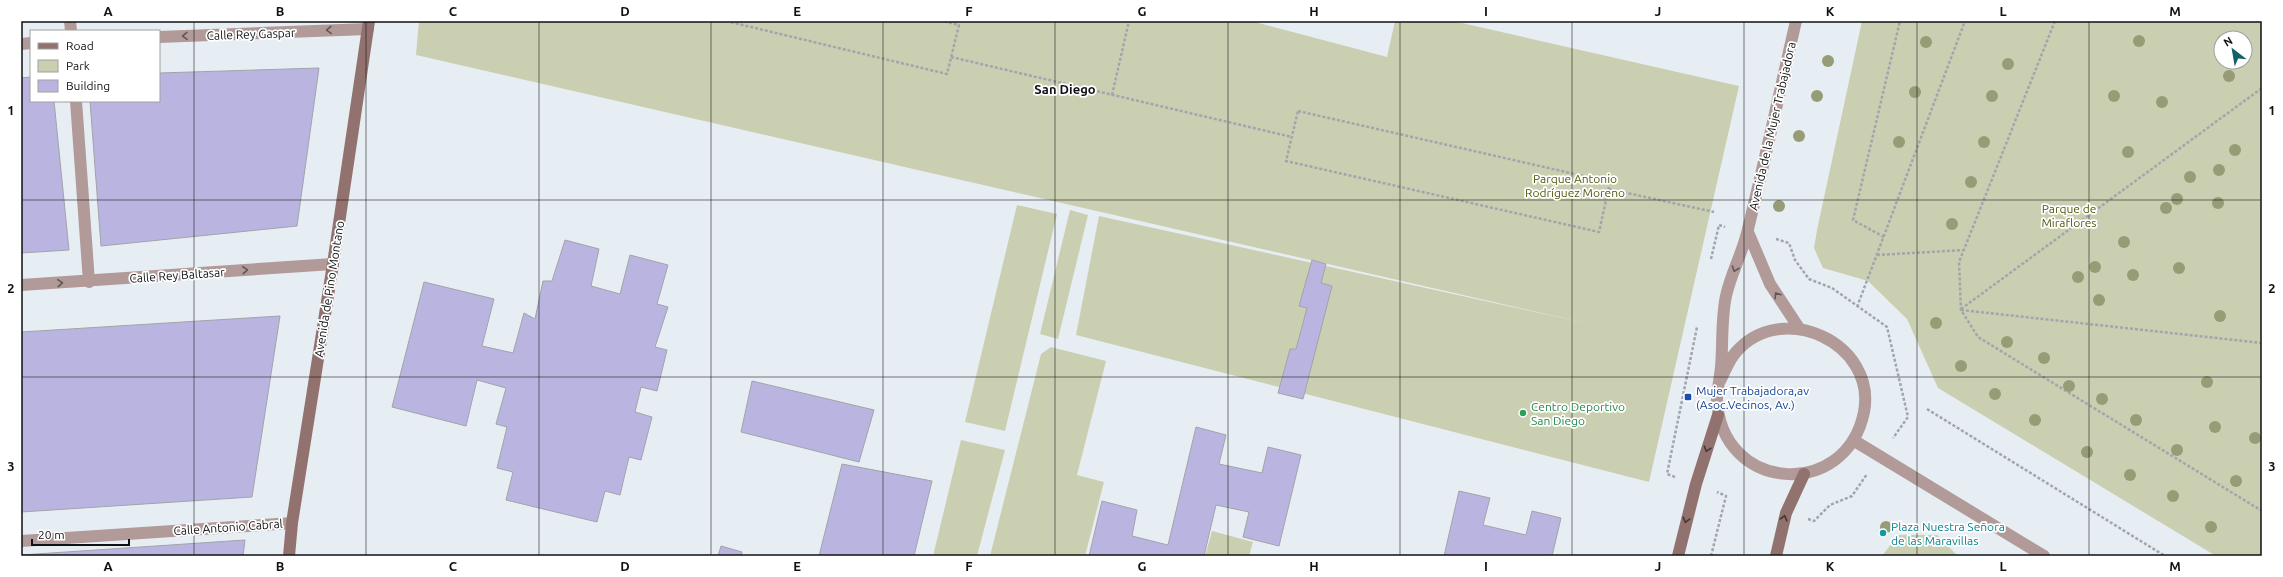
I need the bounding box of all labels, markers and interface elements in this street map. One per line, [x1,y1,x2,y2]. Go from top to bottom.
text: A [103,4,113,18]
text: B [276,4,285,18]
text: C [449,4,458,18]
text: D [620,4,630,18]
text: E [793,4,801,18]
text: F [965,4,973,18]
text: G [1138,4,1147,18]
text: H [1309,4,1319,18]
text: I [1484,4,1488,18]
text: J [1655,4,1661,18]
text: K [1826,4,1835,18]
text: L [1999,4,2007,18]
text: M [2169,4,2181,18]
street label: Calle Rey Gaspar [206,26,296,42]
one-way arrow [326,26,332,35]
legend [30,30,160,102]
north arrow [2213,30,2253,70]
one-way arrow [182,32,188,40]
text: N [2221,34,2234,49]
text: Road [66,39,94,52]
street label: Avenida de la Mujer Trabajadora [1746,41,1798,211]
text: Park [66,59,90,72]
text: Building [66,79,110,92]
district label: San Diego [1034,82,1096,96]
text: 1 [7,103,15,117]
text: 1 [2268,103,2276,117]
park label: Parque Antonio Rodríguez Moreno [1525,172,1625,199]
park label: Parque de Miraflores [2041,202,2097,229]
street label: Avenida de Pino Montano [312,220,346,358]
street label: Calle Rey Baltasar [129,265,226,285]
one-way arrow [1732,265,1740,272]
one-way arrow [242,266,249,275]
one-way arrow [57,279,63,288]
text: 2 [7,281,15,295]
text: 2 [2268,281,2276,295]
one-way arrow [1775,292,1782,299]
place label: Mujer Trabajadora,av (Asoc.Vecinos, Av.) [1696,384,1809,412]
marker: Mujer Trabajadora,av (Asoc.Vecinos, Av.) [1683,392,1693,402]
place label: Centro Deportivo San Diego [1531,400,1625,427]
marker: Centro Deportivo San Diego [1518,408,1528,418]
one-way arrow [1704,446,1712,453]
text: 3 [7,459,15,473]
text: 3 [2268,459,2276,473]
one-way arrow [1780,515,1788,521]
one-way arrow [1683,516,1691,523]
street label: Calle Antonio Cabral [173,517,283,537]
place label: Plaza Nuestra Señora de las Maravillas [1891,520,2005,547]
scale bar [32,521,129,547]
text: 20 m [38,528,65,541]
marker: Plaza Nuestra Señora de las Maravillas [1878,528,1888,538]
text: A [103,559,113,573]
text: B [276,559,285,573]
text: C [449,559,458,573]
text: D [620,559,630,573]
text: E [793,559,801,573]
text: F [965,559,973,573]
text: G [1138,559,1147,573]
text: H [1309,559,1319,573]
text: I [1484,559,1488,573]
text: J [1655,559,1661,573]
text: K [1826,559,1835,573]
text: L [1999,559,2007,573]
text: M [2169,559,2181,573]

